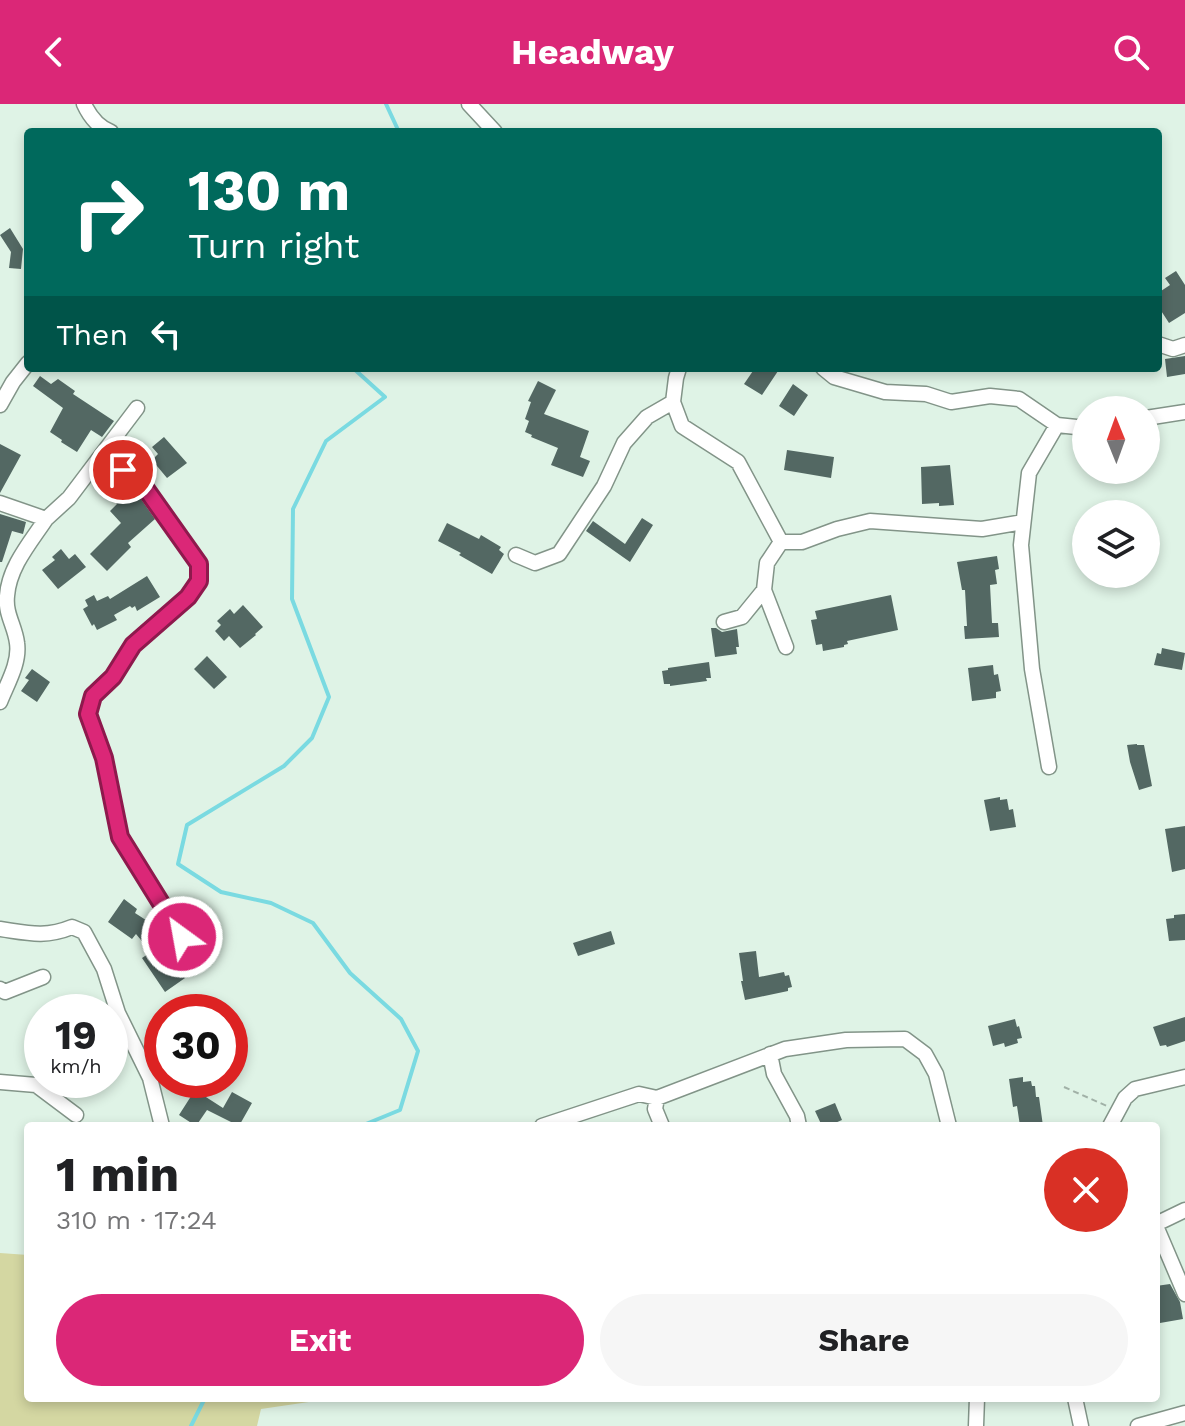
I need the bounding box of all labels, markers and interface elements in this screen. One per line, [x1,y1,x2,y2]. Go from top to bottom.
icon: back [32,30,76,74]
icon: search [1109,30,1153,74]
text: Headway [511,31,674,73]
text: 130 m [188,158,350,224]
icon: right [56,160,160,264]
text: Turn right [188,225,359,267]
icon: left [144,312,188,356]
text: Then [56,317,128,352]
north arrow [1072,396,1160,484]
map controls [1072,396,1160,588]
pin [89,436,157,504]
icon: arrive [101,448,145,492]
button: layers [1072,500,1160,588]
position arrow [140,895,224,979]
speed limit sign: 30 [144,994,248,1098]
text: 19 [55,1012,97,1059]
text: km/h [50,1054,102,1078]
text: 1 min [56,1146,179,1203]
button: close [1044,1148,1128,1232]
text: 310 m · 17:24 [56,1205,217,1235]
button: Exit [56,1294,584,1386]
button: Share [600,1294,1128,1386]

